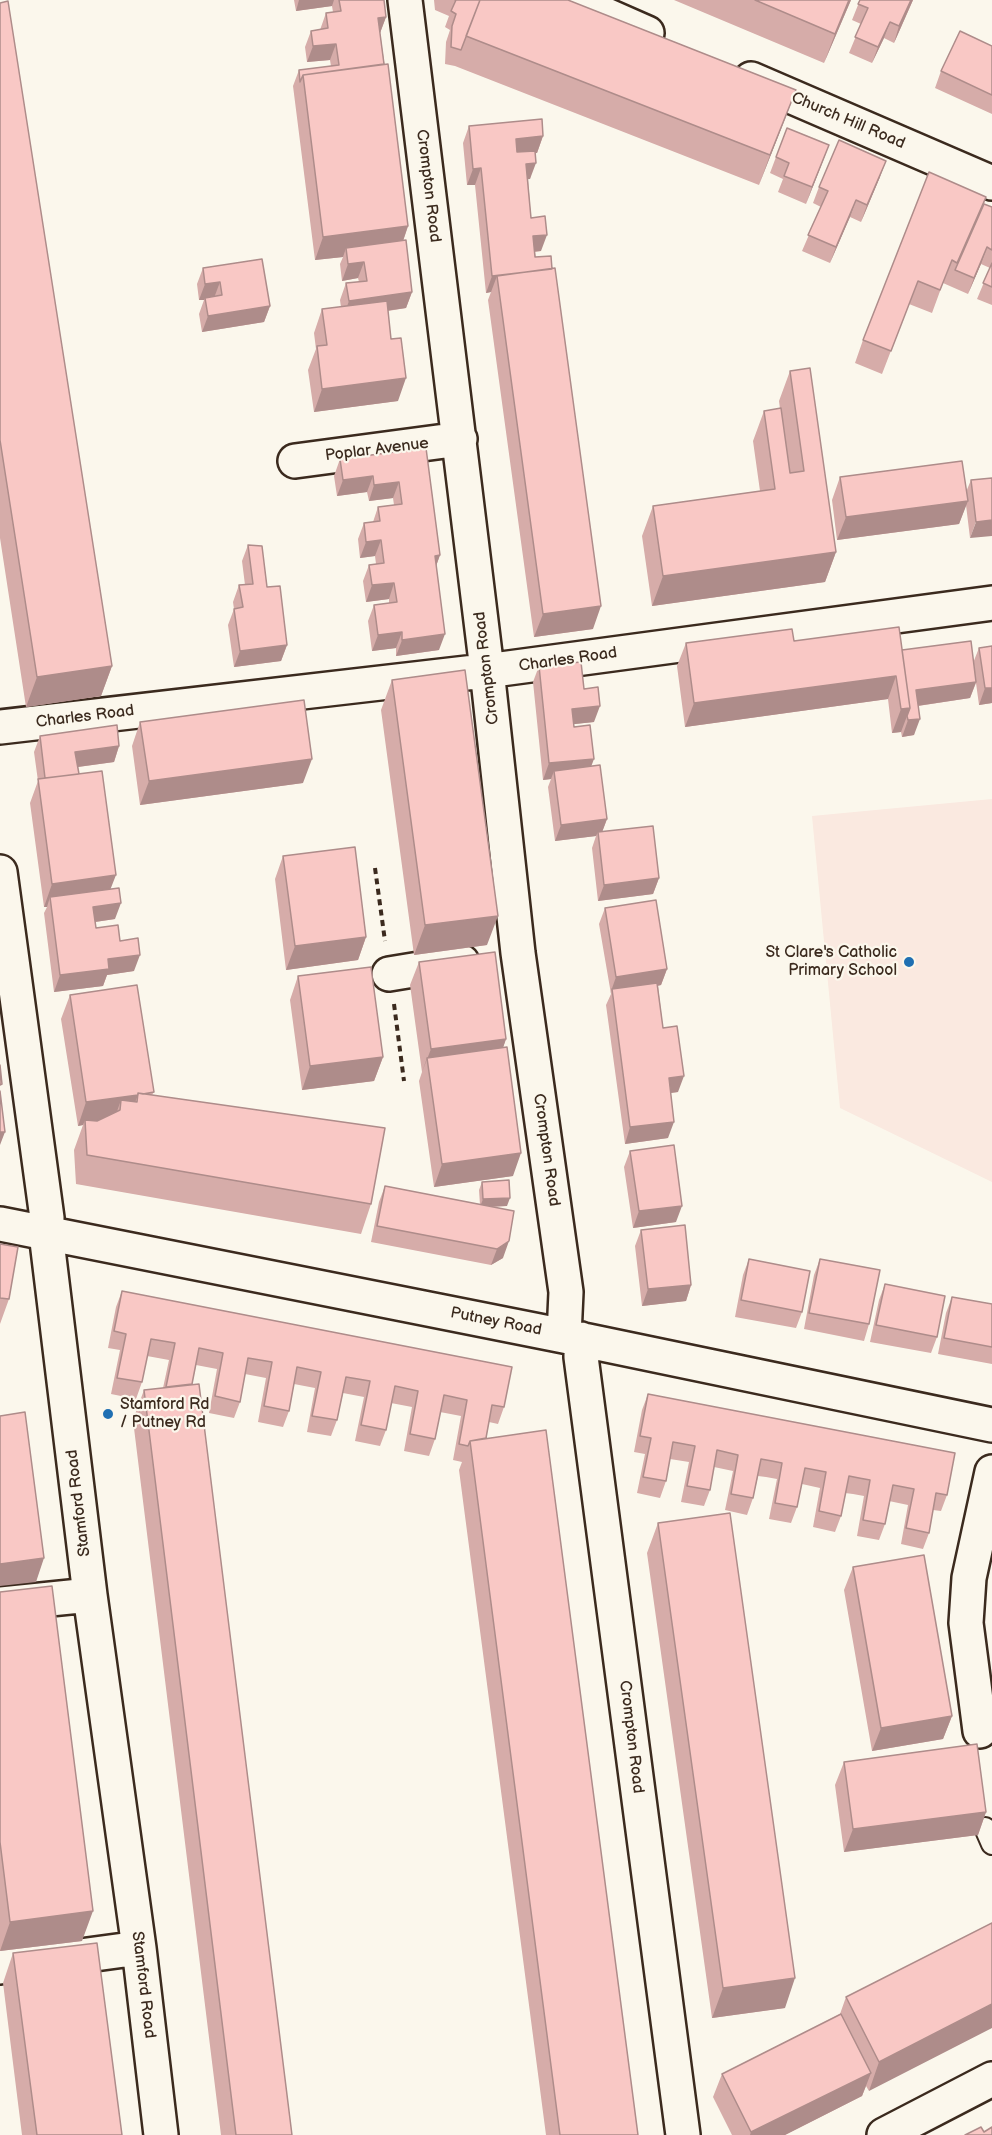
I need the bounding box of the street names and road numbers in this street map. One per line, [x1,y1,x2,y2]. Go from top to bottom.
street label: Church Hill Road [788,88,908,154]
street label: Crompton Road [412,128,444,244]
street label: Poplar Avenue [324,434,430,466]
street label: Crompton Road [471,610,503,726]
street label: Charles Road [518,644,618,676]
street label: Charles Road [35,701,135,733]
street label: Crompton Road [529,1092,563,1208]
street label: Putney Road [449,1304,543,1340]
street label: Stamford Road [63,1448,95,1558]
street label: Crompton Road [615,1679,647,1795]
street label: Stamford Road [127,1930,159,2040]

